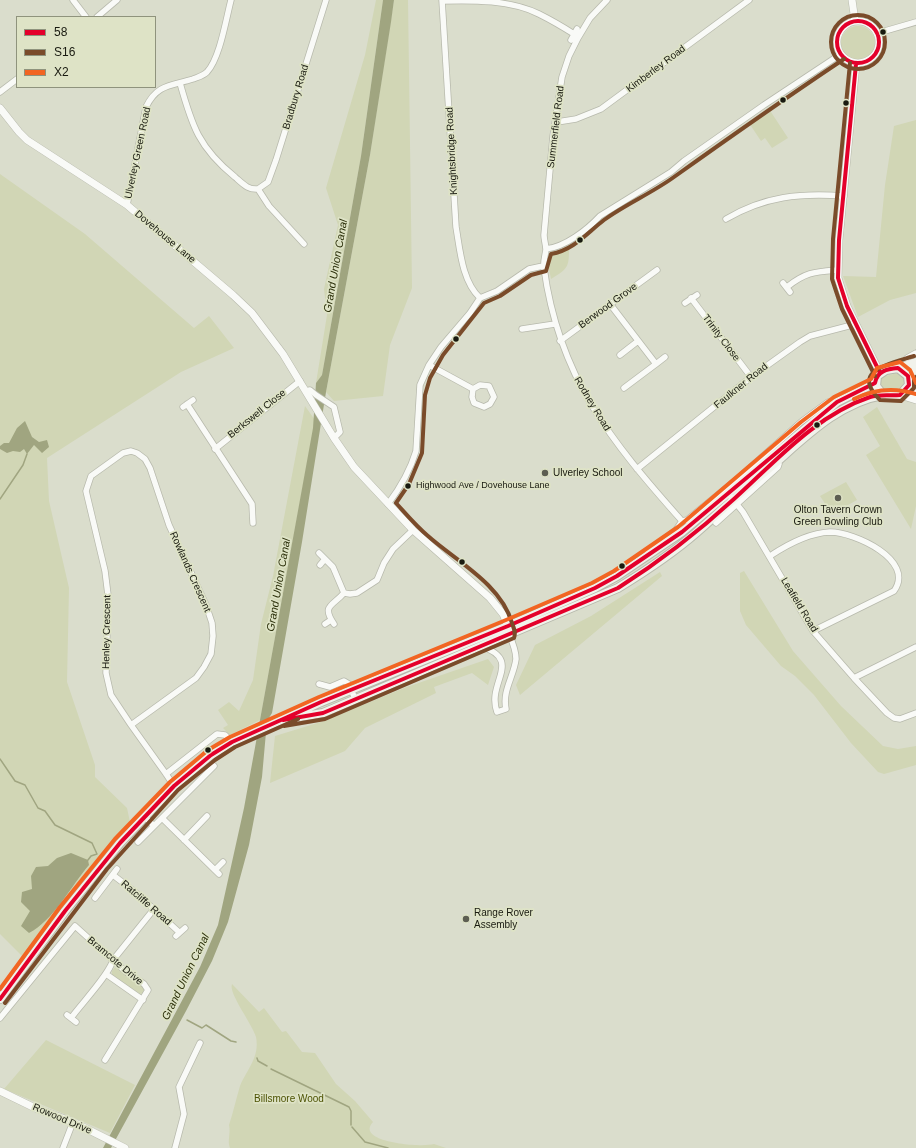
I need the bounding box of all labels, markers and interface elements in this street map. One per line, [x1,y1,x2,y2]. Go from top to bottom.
legend [16,16,156,88]
text: 58 [54,25,67,39]
unlabelled marker [878,27,888,37]
street label: Kimberley Road [624,43,688,95]
text: S16 [54,45,75,59]
street label: Bradbury Road [280,63,312,131]
text: X2 [54,65,69,79]
street label: Summerfield Road [545,85,567,169]
unlabelled marker [778,95,788,105]
unlabelled marker [841,98,851,108]
street label: Ulverley Green Road [122,106,154,200]
street label: Knightsbridge Road [444,107,460,195]
street label: Dovehouse Lane [132,208,198,266]
water label: Grand Union Canal [321,218,351,314]
unlabelled marker [575,235,585,245]
street label: Berwood Grove [576,281,640,331]
street label: Trinity Close [700,312,742,364]
unlabelled marker [451,334,461,344]
street label: Faulkner Road [712,361,770,411]
street label: Rodney Road [571,375,613,433]
street label: Berkswell Close [226,387,288,441]
unlabelled marker [812,420,822,430]
place label: Ulverley School [553,467,622,479]
marker: Ulverley School [540,468,550,478]
marker: Highwood Ave / Dovehouse Lane [403,481,413,491]
place label: Highwood Ave / Dovehouse Lane [416,481,549,491]
marker: Olton Tavern Crown Green Bowling Club [833,493,843,503]
place label: Olton Tavern Crown Green Bowling Club [794,504,882,528]
street label: Rowlands Crescent [167,530,213,614]
water label: Grand Union Canal [264,537,294,633]
unlabelled marker [457,557,467,567]
unlabelled marker [617,561,627,571]
street label: Leafield Road [778,575,820,635]
street label: Henley Crescent [100,595,114,669]
unlabelled marker [203,745,213,755]
street label: Ratcliffe Road [118,878,174,928]
place label: Range Rover Assembly [474,907,533,930]
marker: Range Rover Assembly [461,914,471,924]
water label: Grand Union Canal [159,932,213,1022]
street label: Bramcote Drive [85,934,145,988]
park label: Billsmore Wood [254,1093,324,1105]
street label: Rowood Drive [31,1101,93,1137]

